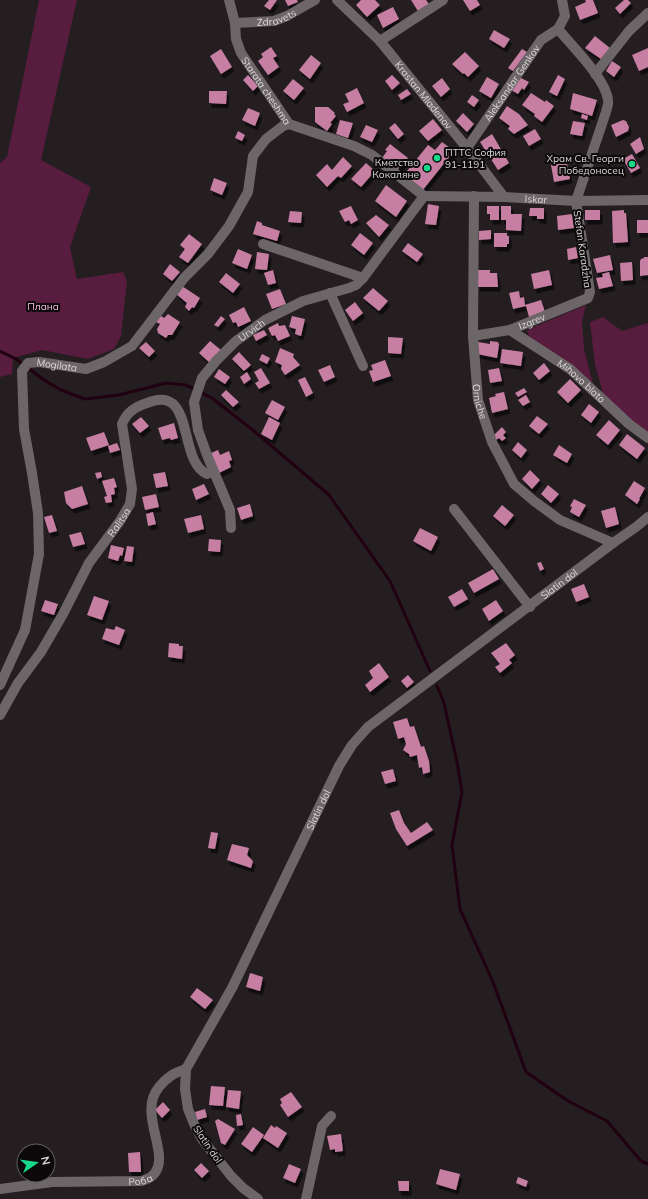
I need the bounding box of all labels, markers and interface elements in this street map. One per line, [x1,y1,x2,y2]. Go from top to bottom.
street label: Zdravets [256,6,299,29]
street label: Aleksandar Genkov [481,42,543,124]
street label: Starata cheshma [238,54,294,127]
street label: Krastan Mladenov [392,59,456,133]
place label: ПТТС София 91-1191 [445,146,506,171]
place label: Храм Св. Георги Победоносец [546,152,624,177]
marker: ПТТС София 91-1191 [432,153,442,163]
place label: Кметство Кокаляне [372,156,419,181]
marker: Храм Св. Георги Победоносец [627,159,637,169]
marker: Кметство Кокаляне [422,163,432,173]
street label: Iskar [524,192,548,206]
street label: Stefan Karadzha [571,210,594,289]
park label: Плана [27,300,59,313]
street label: Izgrev [517,310,548,333]
street label: Urvich [236,316,268,344]
street label: Mogilata [36,356,78,375]
street label: Mihovo blato [555,357,608,406]
street label: Orniche [470,383,490,421]
street label: Ralitsa [105,506,133,539]
street label: Slatin dol [538,566,580,602]
street label: Slatin dol [303,788,334,832]
street label: Slatin dol [190,1123,225,1166]
north arrow [16,1143,56,1183]
text: N [38,1155,53,1166]
street label: Роба [128,1171,155,1188]

